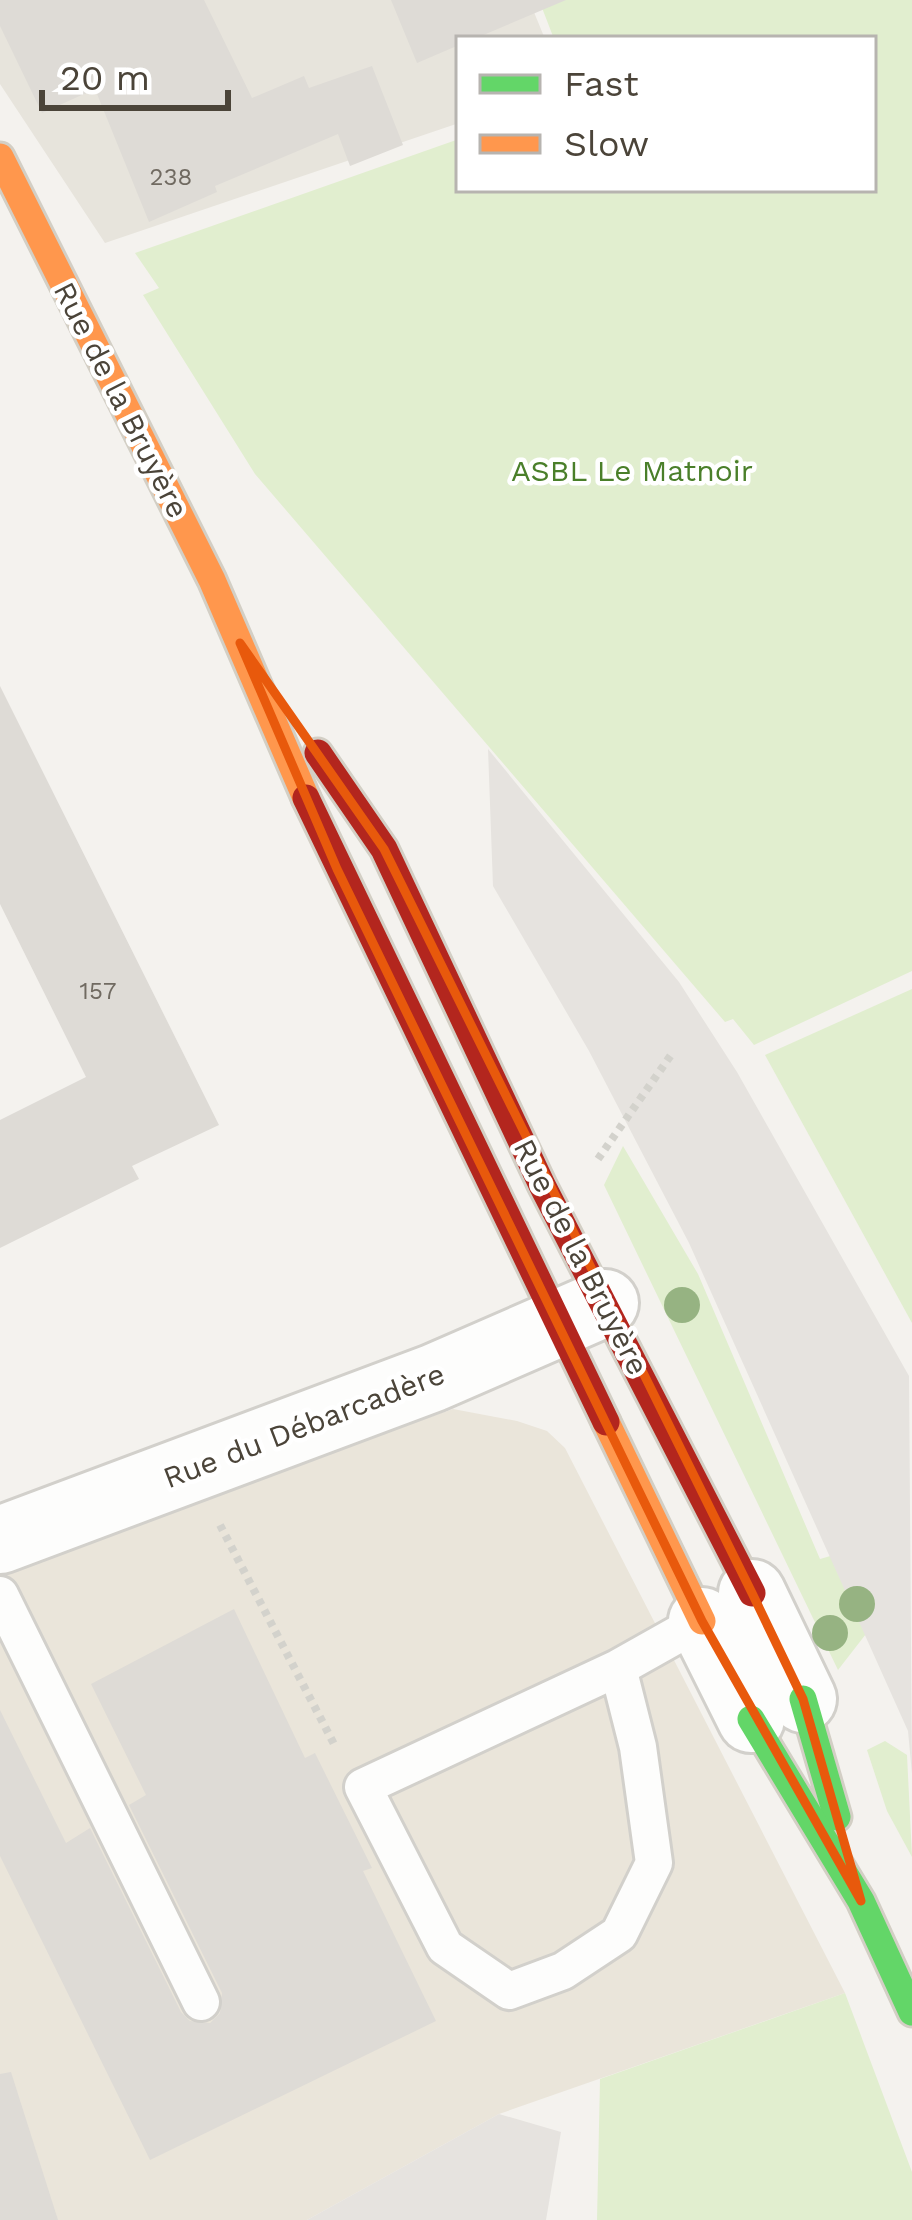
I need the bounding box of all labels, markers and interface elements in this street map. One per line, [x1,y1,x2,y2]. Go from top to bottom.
scale bar [42,36,228,110]
legend [456,36,876,192]
text: 20 m [60,57,150,99]
text: Fast [564,63,639,105]
text: Slow [564,123,649,165]
house number: 238 [150,163,192,191]
street label: Rue de la Bruyère [47,276,196,524]
park label: ASBL Le Matnoir [511,453,753,488]
house number: 157 [80,977,116,1005]
street label: Rue de la Bruyère [507,1133,656,1381]
street label: Rue du Débarcadère [158,1356,450,1495]

